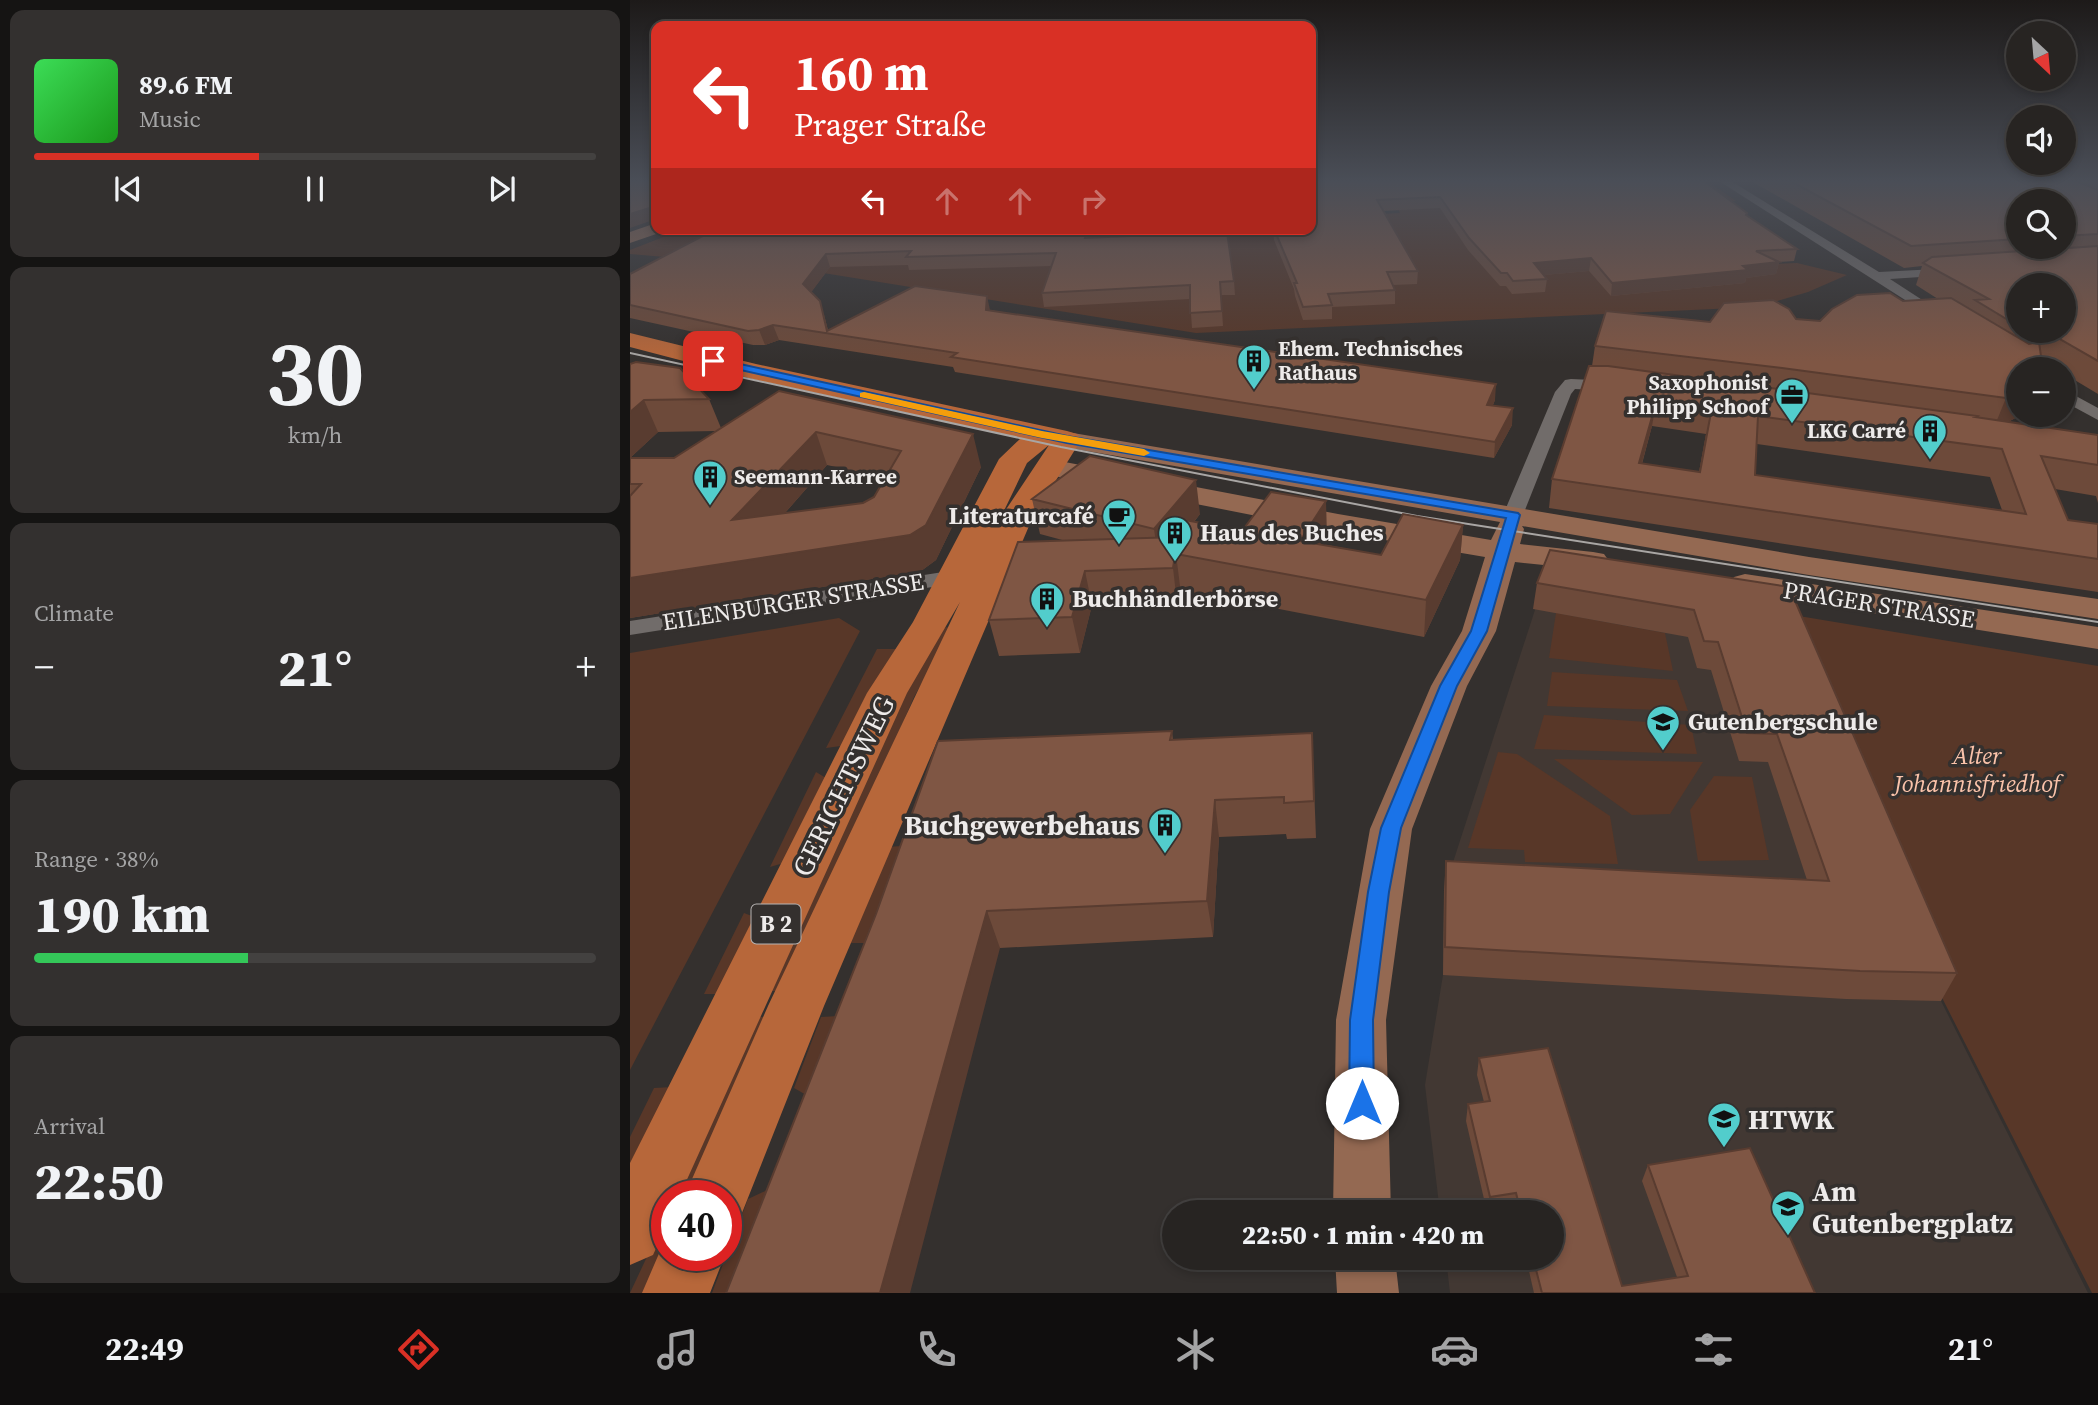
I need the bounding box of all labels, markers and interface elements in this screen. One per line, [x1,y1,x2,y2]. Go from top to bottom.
north arrow [2006,21,2076,91]
map controls [2006,21,2076,427]
text: 160 m [794,39,929,106]
icon: left [679,49,770,140]
text: 89.6 FM [139,67,233,103]
text: Music [139,103,201,135]
text: Prager Straße [794,103,986,147]
button: sound [2006,105,2076,175]
icon: previous [109,170,147,208]
icon: pause [296,170,334,208]
icon: next [483,170,521,208]
icon: left [855,182,893,220]
icon: ahead [928,182,966,220]
icon: ahead [1001,182,1039,220]
icon: right [1074,182,1112,220]
button: search [2006,189,2076,259]
button: + [2006,273,2076,343]
text: 30 [266,311,364,435]
pin [683,331,743,391]
place label: Ehem. Technisches Rathaus [1278,334,1463,387]
icon: arrive [694,342,732,380]
building icon: Ehem. Technisches Rathaus [1235,342,1273,391]
button: − [2006,357,2076,427]
place label: Saxophonist Philipp Schoof [1626,368,1770,421]
office icon: Saxophonist Philipp Schoof [1773,376,1811,425]
building icon: LKG Carré [1911,412,1949,461]
place label: LKG Carré [1807,416,1906,445]
text: km/h [288,419,342,451]
building icon: Seemann-Karree [691,458,729,507]
place label: Seemann-Karree [734,462,897,491]
cafe icon: Literaturcafé [1100,497,1138,546]
place label: Literaturcafé [949,499,1094,532]
building icon: Haus des Buches [1156,514,1194,563]
place label: Haus des Buches [1200,516,1384,549]
street label: EILENBURGER STRASSE [660,565,926,638]
street label: PRAGER STRASSE [1781,573,1977,636]
building icon: Buchhändlerbörse [1028,580,1066,629]
place label: Buchhändlerbörse [1072,582,1278,615]
text: Climate [34,597,114,629]
text: 21° [278,632,352,703]
text: − [34,641,54,693]
text: + [576,641,596,693]
street label: GERICHTSWEG [783,689,903,883]
school or university icon: Gutenbergschule [1644,703,1682,752]
place label: Gutenbergschule [1688,705,1878,738]
park label: Alter Johannisfriedhof [1891,739,2065,800]
place label: Buchgewerbehaus [904,806,1140,844]
building icon: Buchgewerbehaus [1146,806,1184,855]
text: Range · 38% [34,843,159,875]
text: 190 km [34,878,210,949]
road number: B 2 [752,904,800,944]
position arrow [1325,1066,1399,1140]
school or university icon: HTWK [1705,1100,1743,1149]
place label: HTWK [1748,1100,1835,1138]
text: Arrival [34,1110,105,1142]
text: 22:50 [34,1145,164,1216]
place label: Am Gutenbergplatz [1812,1172,2013,1242]
speed limit sign: 40 [651,1180,742,1271]
school or university icon: Am Gutenbergplatz [1769,1188,1807,1237]
text: 22:50 · 1 min · 420 m [1242,1217,1484,1253]
icon: directions [394,1325,443,1374]
icon: music [653,1325,702,1374]
icon: phone [912,1325,961,1374]
icon: climate [1171,1325,1220,1374]
icon: car [1430,1325,1479,1374]
icon: filters [1689,1325,1738,1374]
text: 22:49 [105,1327,184,1371]
text: 21° [1948,1327,1993,1371]

